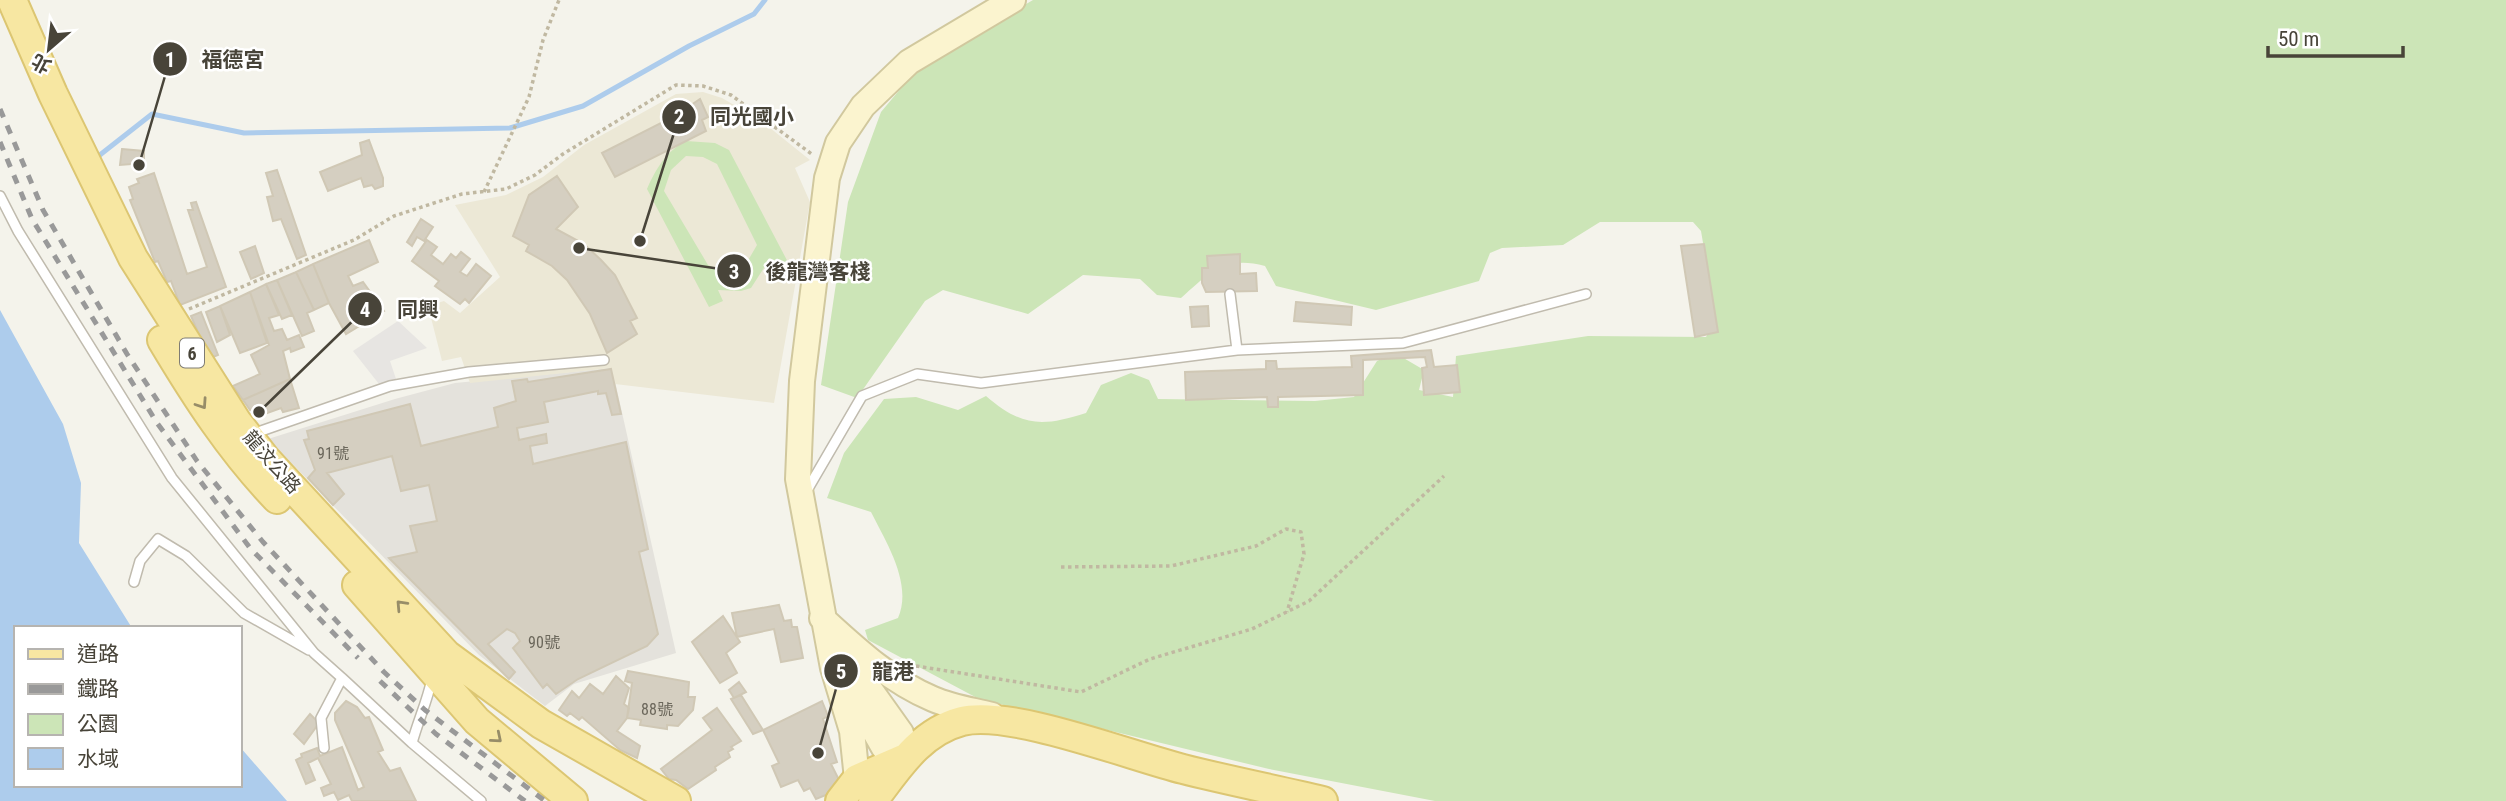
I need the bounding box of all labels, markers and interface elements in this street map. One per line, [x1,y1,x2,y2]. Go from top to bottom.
north arrow [14,14,84,84]
scale bar [2268,14,2403,58]
text: 50 m [2278,27,2319,51]
callout: 福德宮 [153,38,279,80]
text: 1 [165,48,175,72]
text: 福德宮 [202,48,265,72]
text: 北 [27,49,55,78]
callout: 同光國小 [661,96,808,138]
text: 2 [674,105,684,129]
text: 同光國小 [710,105,794,129]
callout: 後龍灣客棧 [716,250,884,292]
text: 3 [729,260,739,284]
text: 後龍灣客棧 [766,260,871,284]
callout: 同興 [348,288,453,330]
text: 4 [360,298,370,322]
text: 同興 [397,298,439,322]
road number: 6 [180,338,204,368]
one-way arrow [194,396,206,409]
street label: 龍汶公路 [238,426,306,498]
house number: 91號 [317,444,349,463]
one-way arrow [397,600,410,613]
legend [14,626,242,787]
house number: 90號 [528,633,560,652]
text: 道路 [77,642,119,666]
callout: 龍港 [823,650,928,692]
text: 5 [836,660,846,684]
text: 龍港 [872,660,914,684]
text: 鐵路 [77,677,119,701]
house number: 88號 [641,700,673,719]
text: 公園 [77,712,119,736]
one-way arrow [489,730,502,742]
text: 水域 [77,747,119,771]

